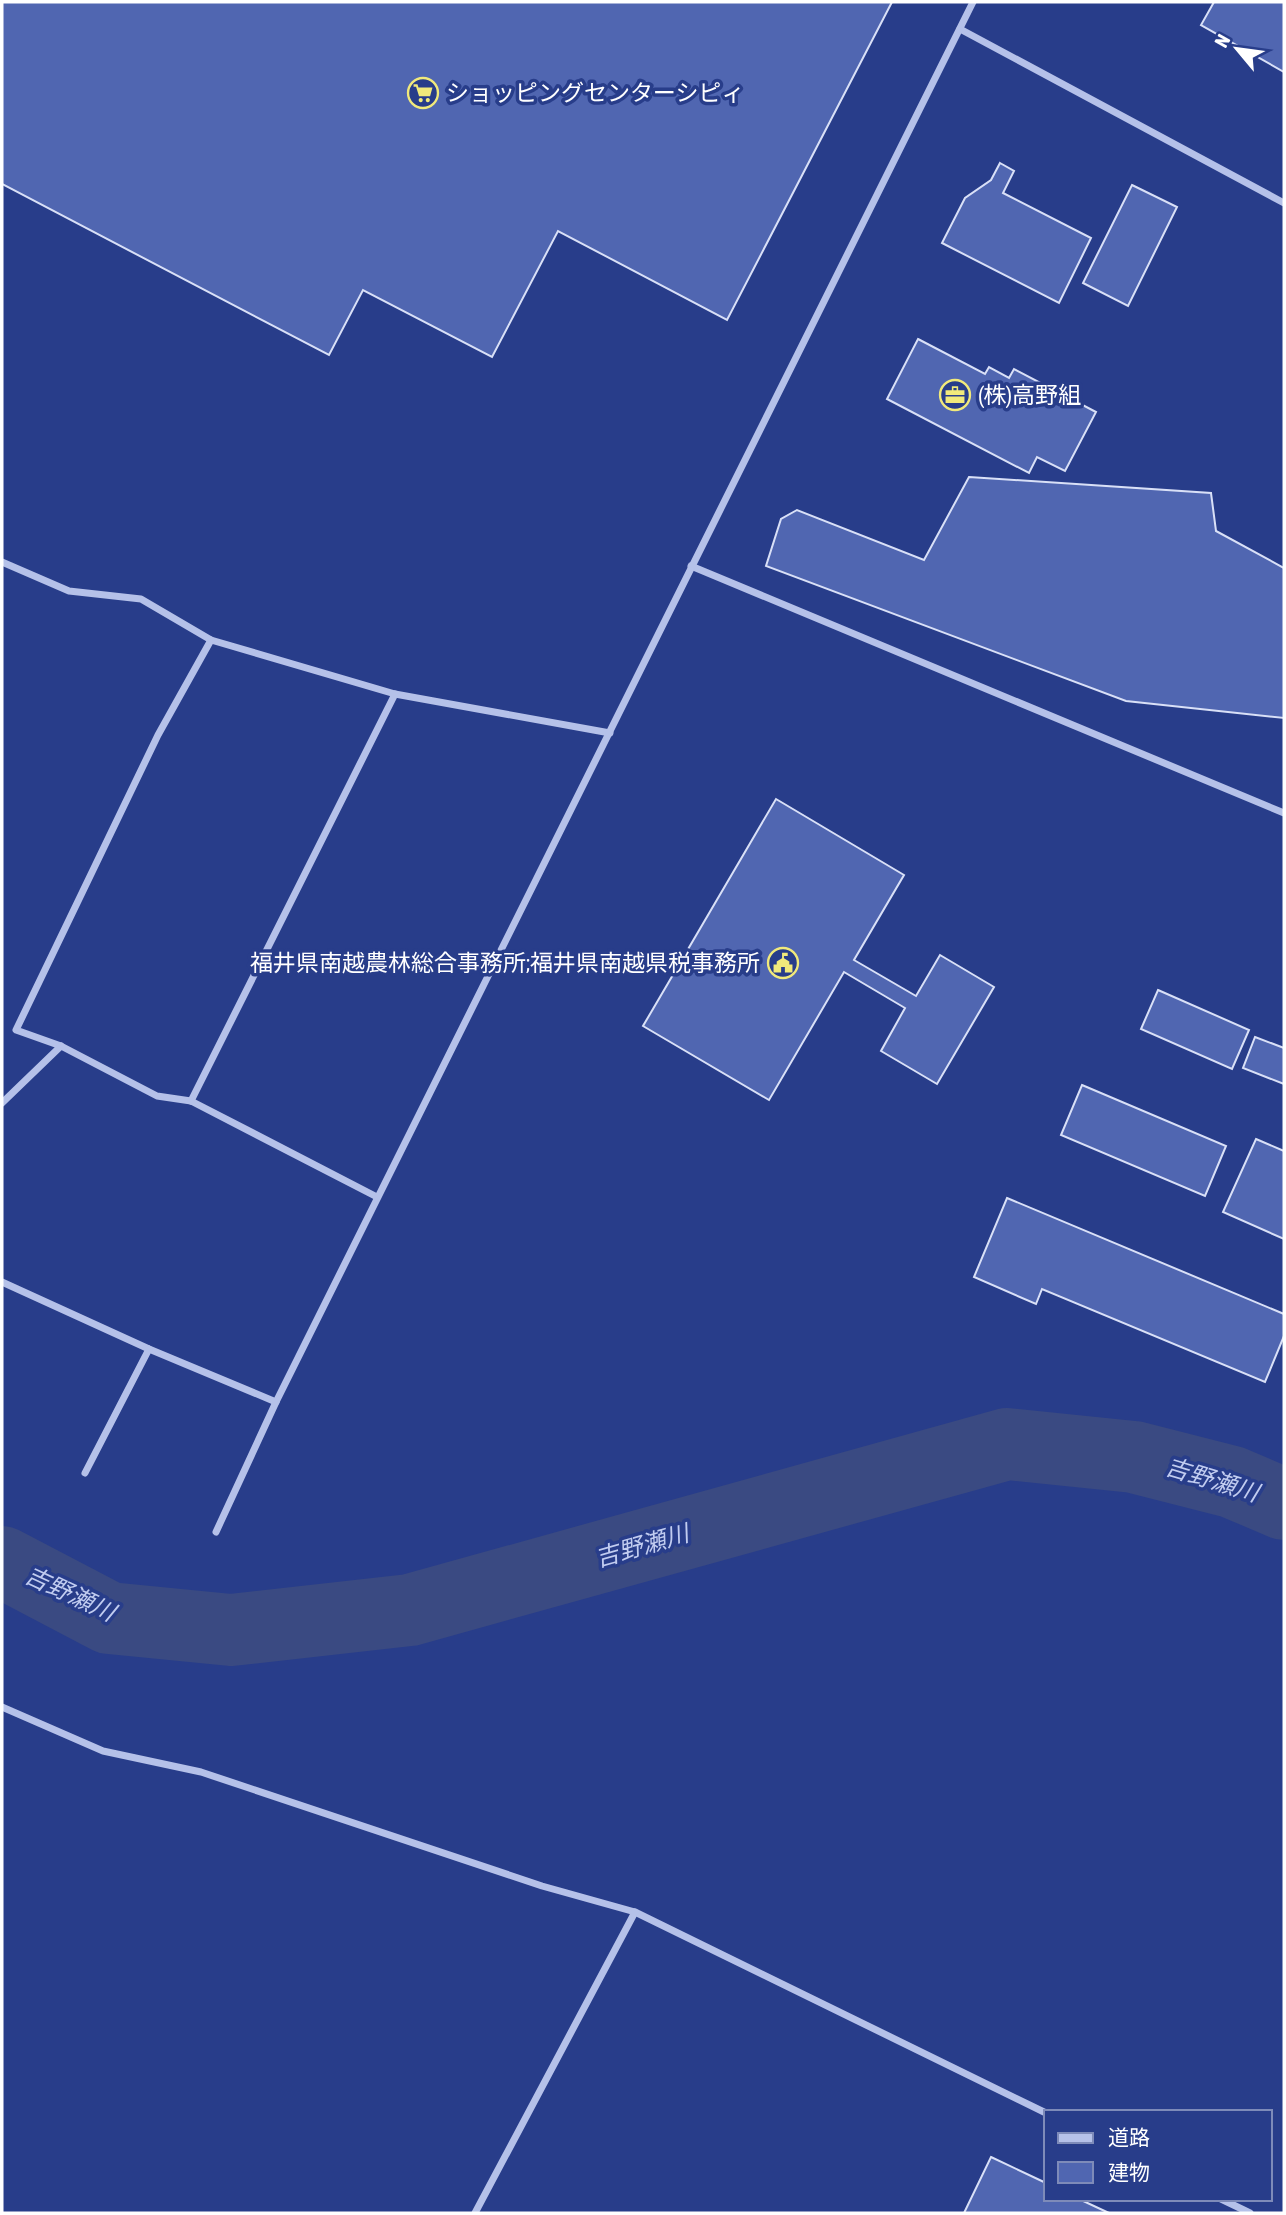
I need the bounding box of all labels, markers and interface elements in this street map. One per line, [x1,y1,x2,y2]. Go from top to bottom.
north arrow [1202,14,1272,84]
text: N [1210,31,1234,51]
supermarket icon: ショッピングセンターシピィ [406,76,440,110]
place label: ショッピングセンターシピィ [446,80,745,106]
office icon: (株)高野組 [938,378,972,412]
place label: (株)高野組 [978,382,1081,408]
public building icon: 福井県南越農林総合事務所;福井県南越県税事務所 [766,946,800,980]
place label: 福井県南越農林総合事務所;福井県南越県税事務所 [250,950,760,976]
water label: 吉野瀬川 [1162,1453,1265,1507]
water label: 吉野瀬川 [592,1518,695,1572]
water label: 吉野瀬川 [21,1561,122,1627]
legend [1044,2110,1272,2201]
text: 道路 [1108,2125,1150,2149]
text: 建物 [1108,2160,1150,2184]

